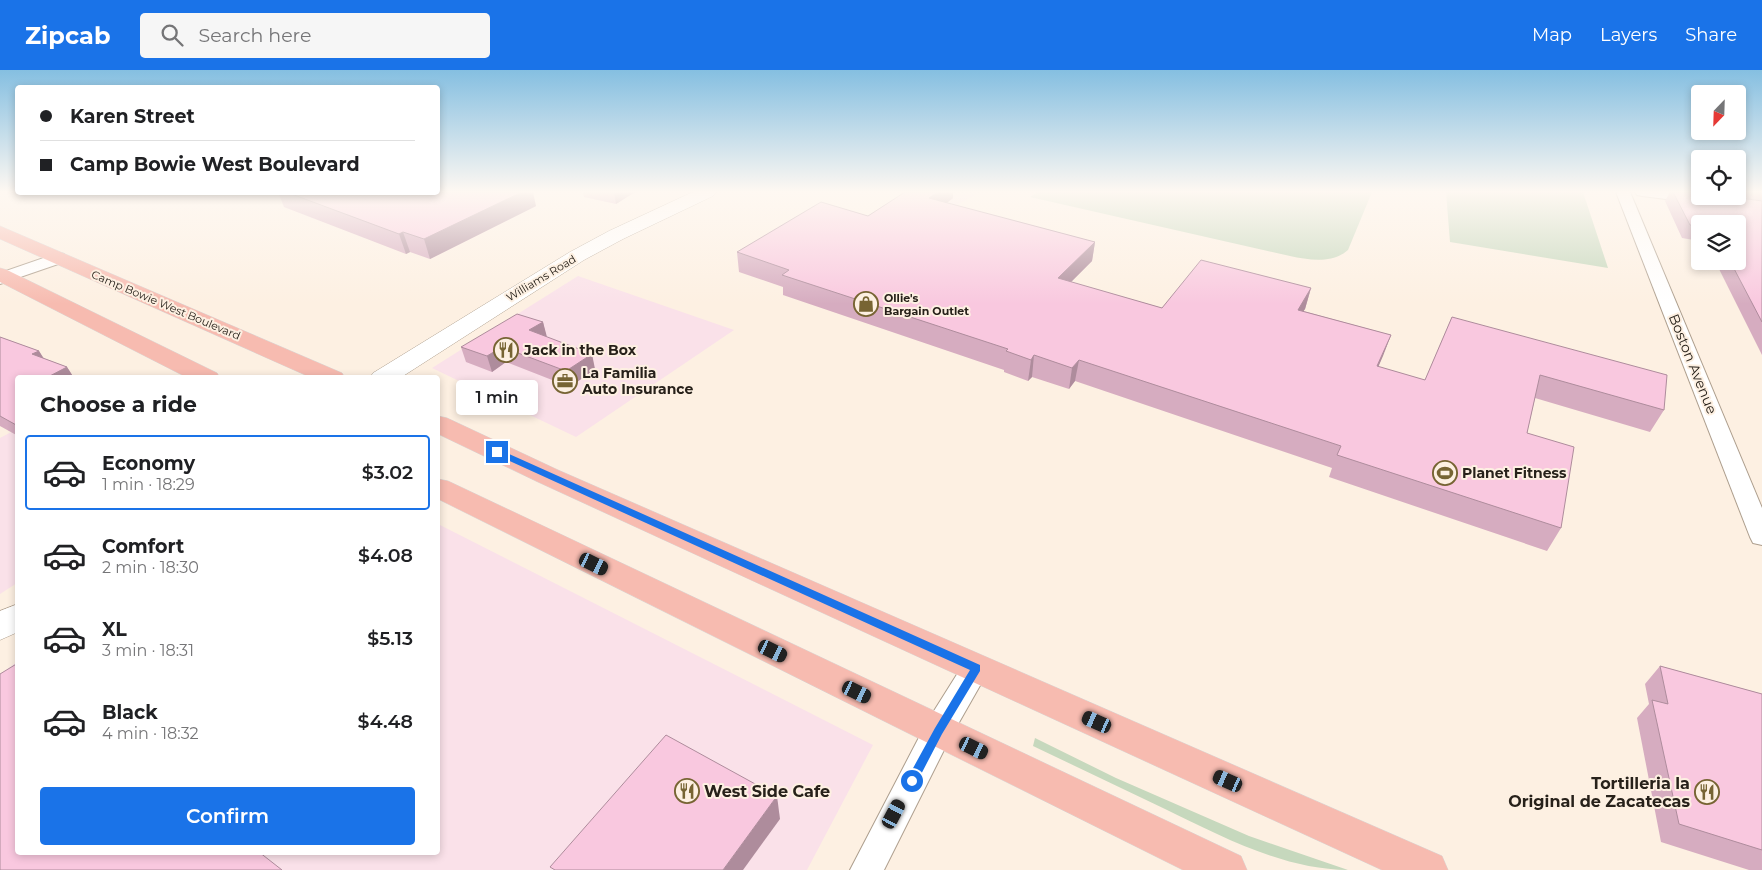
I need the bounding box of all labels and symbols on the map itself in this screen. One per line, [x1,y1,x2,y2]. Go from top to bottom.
north arrow [1691,85,1746,140]
street label: Williams Road [504,252,578,304]
street label: Camp Bowie West Boulevard [89,267,243,343]
shop icon: Ollie's Bargain Outlet [853,291,879,317]
place label: Ollie's Bargain Outlet [884,291,969,318]
street label: Boston Avenue [1665,311,1721,417]
restaurant icon: Jack in the Box [493,337,519,363]
place label: Jack in the Box [523,341,637,359]
place label: La Familia Auto Insurance [581,364,694,398]
office icon: La Familia Auto Insurance [552,368,578,394]
callout: 1 min [456,380,538,414]
route end [486,441,508,463]
sports icon: Planet Fitness [1432,460,1458,486]
place label: Planet Fitness [1462,464,1567,482]
car [577,551,610,577]
car [756,638,789,664]
car [840,679,873,705]
car [1080,709,1113,735]
car [957,735,990,761]
car [1211,768,1244,794]
route start [901,770,923,792]
place label: Tortilleria la Original de Zacatecas [1508,774,1690,811]
restaurant icon: West Side Cafe [674,778,700,804]
restaurant icon: Tortilleria la Original de Zacatecas [1694,779,1720,805]
place label: West Side Cafe [704,782,830,801]
car [880,797,907,831]

